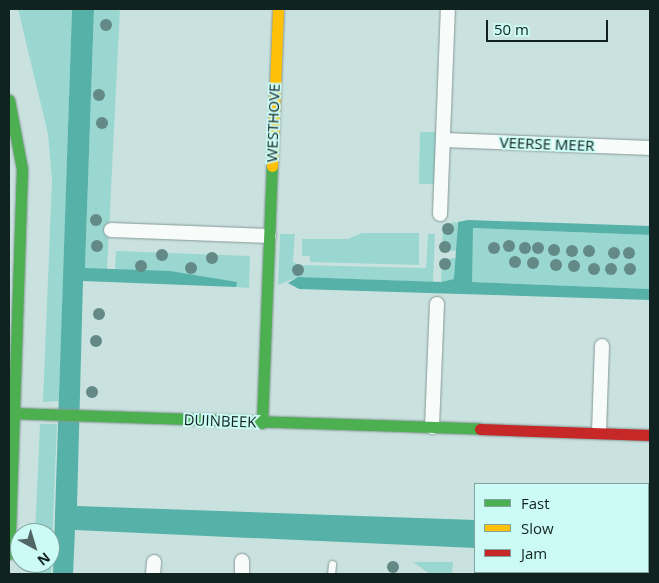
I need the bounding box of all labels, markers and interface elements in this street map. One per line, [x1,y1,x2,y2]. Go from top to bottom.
scale bar [489,10,612,42]
text: 50 m [494,19,529,39]
street label: WESTHOVE [263,83,283,163]
street label: VEERSE MEER [499,133,595,155]
street label: DUINBEEK [183,411,257,431]
legend [474,483,649,573]
text: Fast [521,493,550,513]
text: Slow [521,518,554,538]
north arrow [10,523,60,573]
text: Jam [521,543,547,563]
text: N [34,548,55,570]

